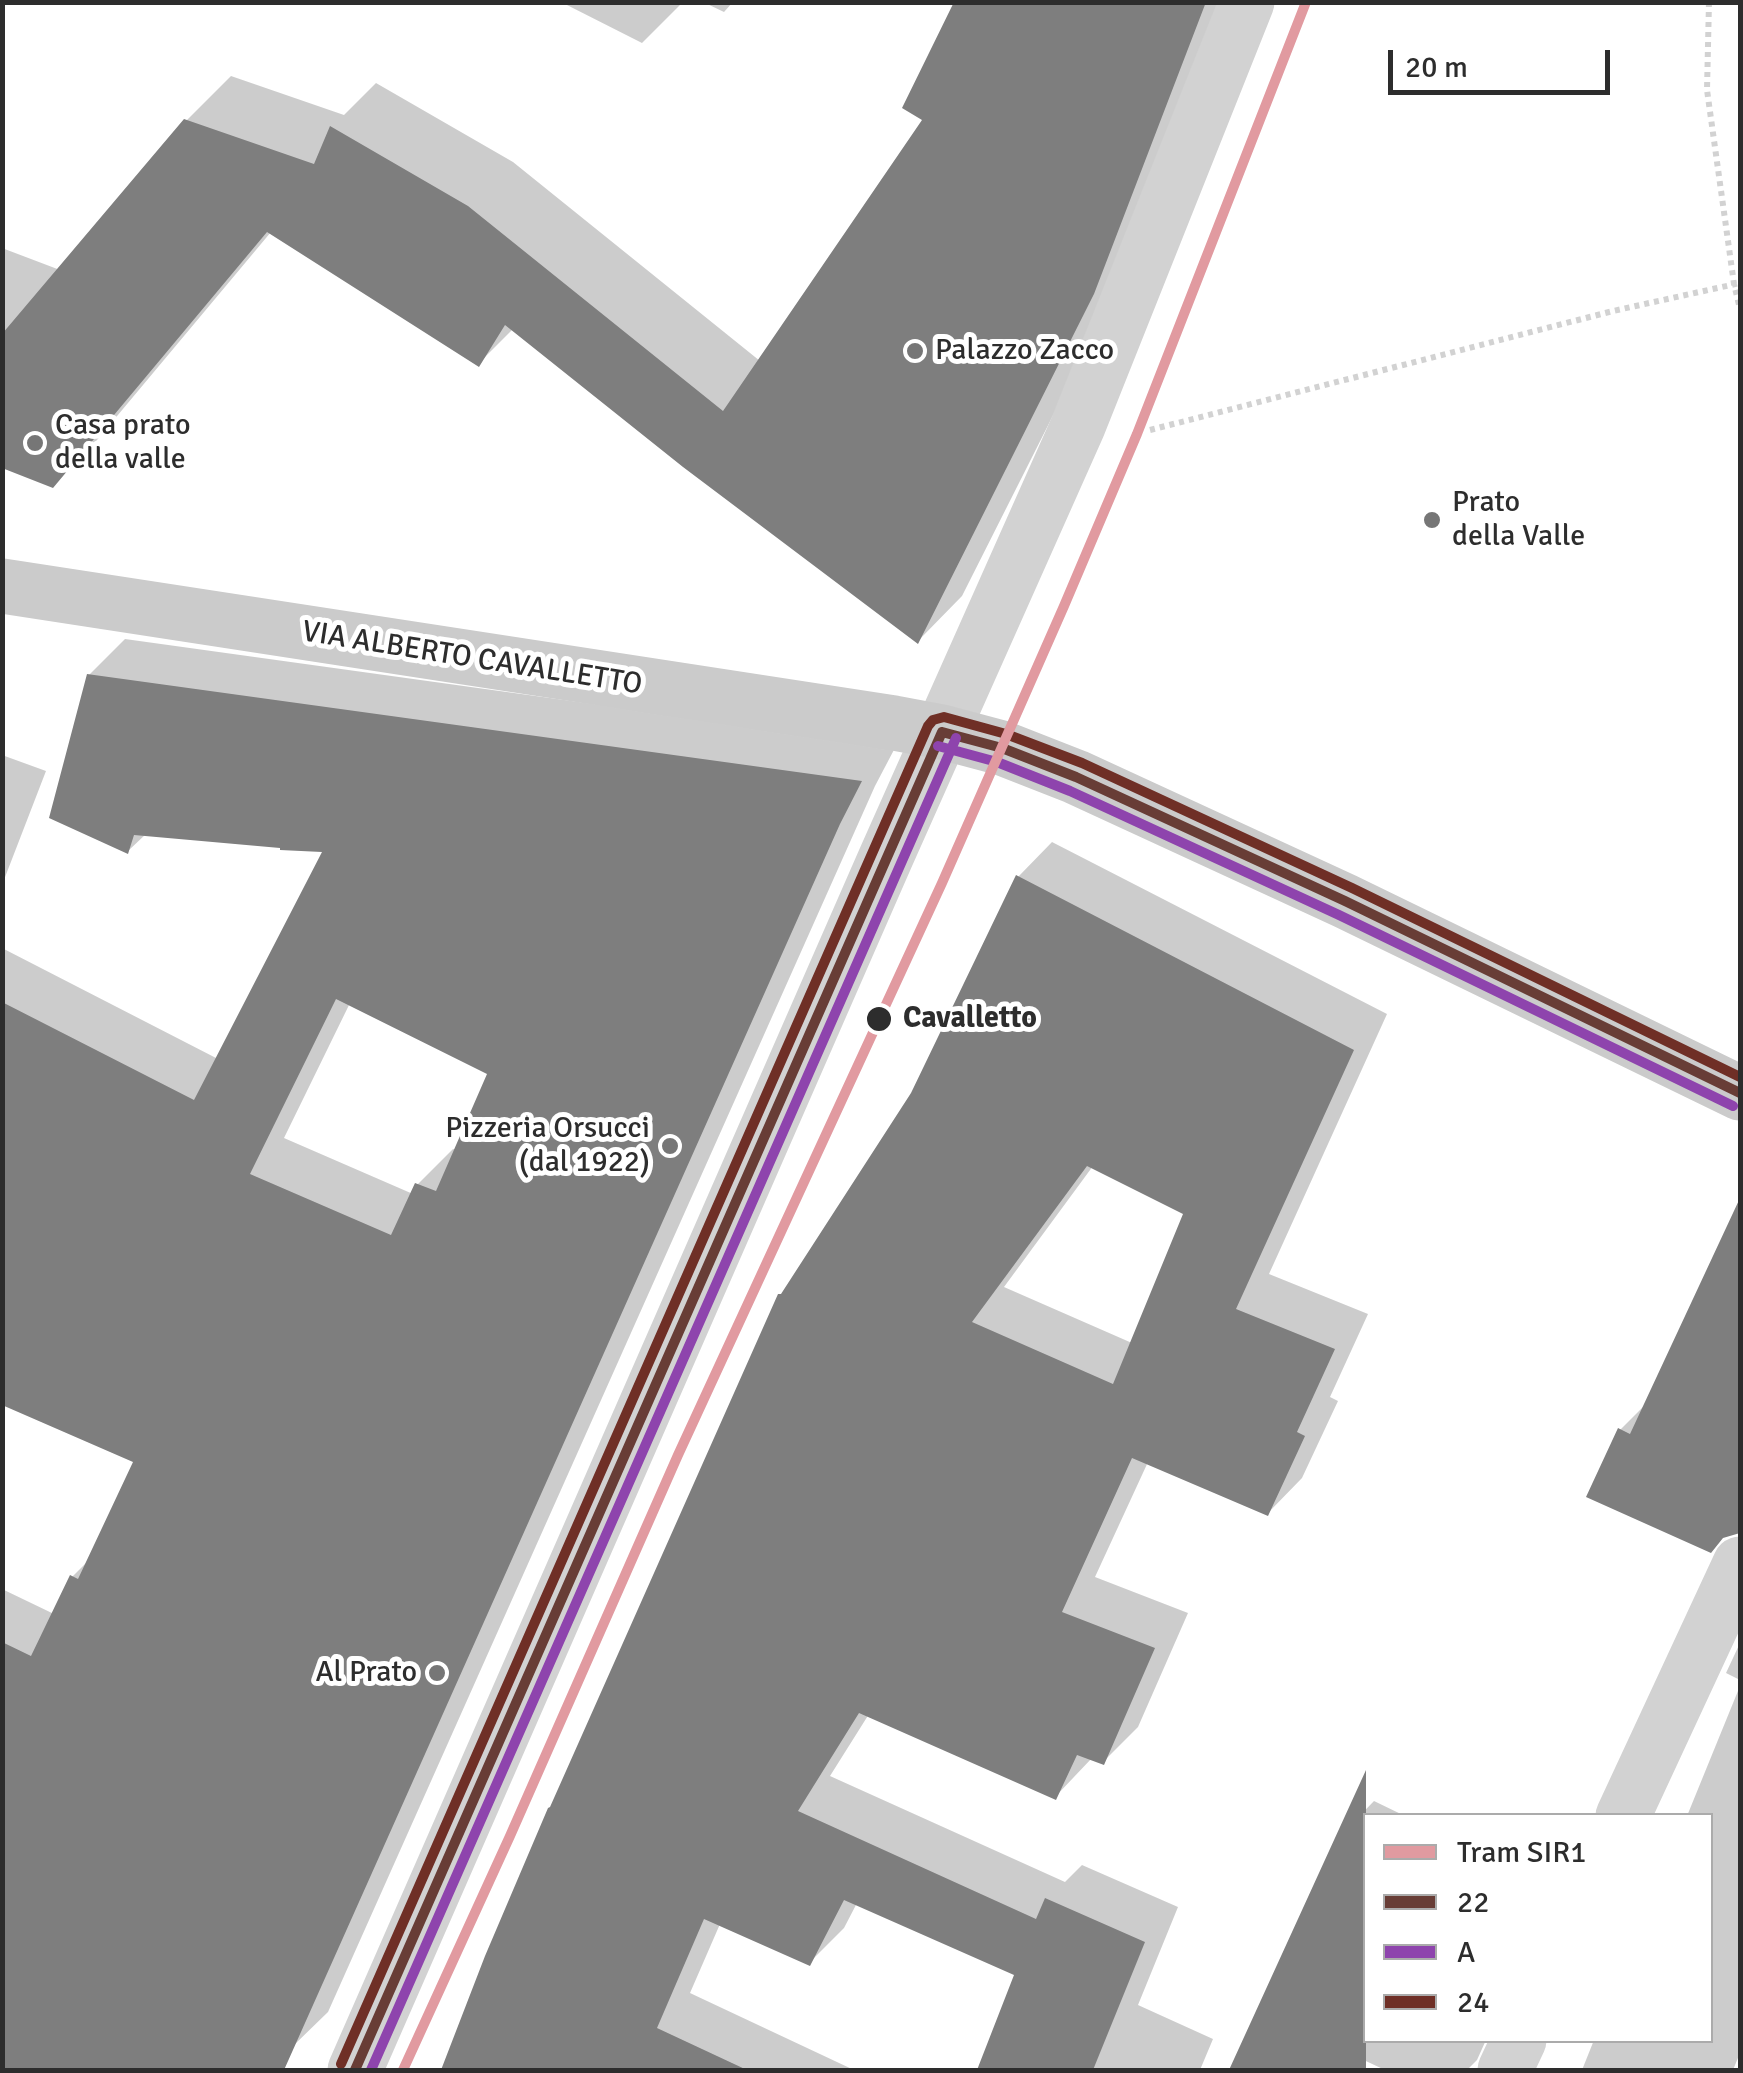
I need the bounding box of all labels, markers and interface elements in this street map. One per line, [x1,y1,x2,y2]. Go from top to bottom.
scale bar [1393,30,1616,92]
text: 20 m [1405,49,1468,86]
place label: Palazzo Zacco [935,333,1114,369]
marker: Palazzo Zacco [904,340,926,362]
place label: Casa prato della valle [55,408,190,478]
marker: Casa prato della valle [24,432,46,454]
place label: Prato della Valle [1452,485,1585,556]
marker: Prato della Valle [1421,509,1443,531]
street label: VIA ALBERTO CAVALLETTO [299,614,645,704]
place label: Cavalletto [903,1001,1037,1037]
marker: Cavalletto [864,1004,894,1034]
place label: Pizzeria Orsucci (dal 1922) [445,1111,650,1182]
marker: Pizzeria Orsucci (dal 1922) [659,1135,681,1157]
place label: Al Prato [315,1655,417,1691]
marker: Al Prato [426,1662,448,1684]
legend [1363,1813,1713,2043]
text: Tram SIR1 [1457,1834,1587,1871]
text: 22 [1457,1884,1489,1921]
text: A [1457,1934,1475,1971]
text: 24 [1457,1984,1489,2021]

